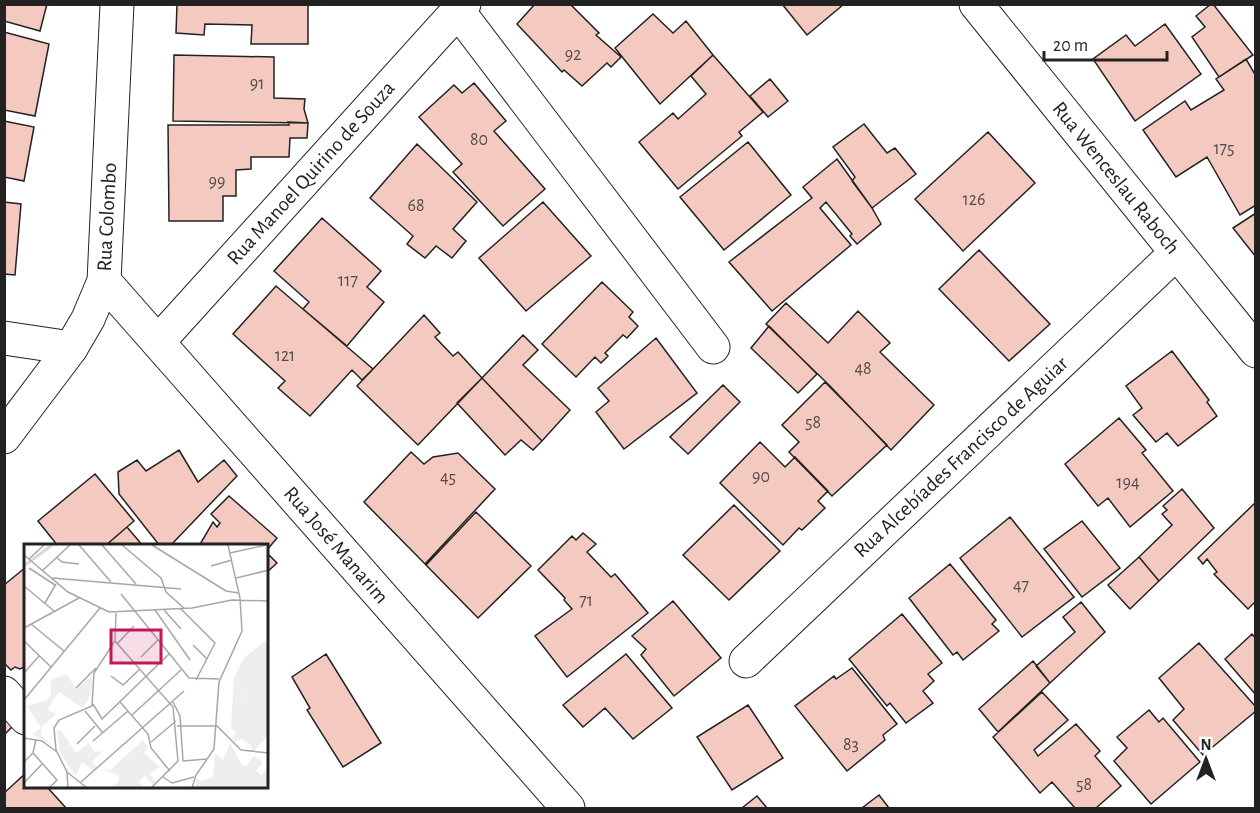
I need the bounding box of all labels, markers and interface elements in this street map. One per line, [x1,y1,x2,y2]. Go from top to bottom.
scale bar [1044,24,1167,62]
text: 20 m [1053,37,1088,55]
house number: 92 [565,46,581,64]
house number: 91 [250,75,264,93]
street label: Rua Manoel Quirino de Souza [223,77,399,269]
street label: Rua Wenceslau Raboch [1048,98,1184,258]
house number: 80 [470,131,488,149]
house number: 175 [1213,140,1235,158]
street label: Rua Colombo [94,162,120,272]
house number: 99 [209,173,225,191]
house number: 126 [963,191,985,209]
house number: 68 [408,197,425,215]
house number: 117 [338,272,358,290]
house number: 121 [275,347,295,365]
street label: Rua Alcebíades Francisco de Aguiar [850,352,1072,562]
house number: 48 [854,360,872,378]
house number: 58 [805,414,821,432]
house number: 90 [752,468,770,486]
house number: 45 [440,469,456,487]
house number: 194 [1116,474,1140,492]
street label: Rua José Manarim [280,483,392,607]
inset map [24,544,268,789]
house number: 47 [1013,577,1029,595]
house number: 71 [579,592,593,610]
north arrow [1176,729,1236,789]
house number: 83 [843,736,859,754]
text: N [1200,737,1212,753]
house number: 58 [1076,776,1092,794]

